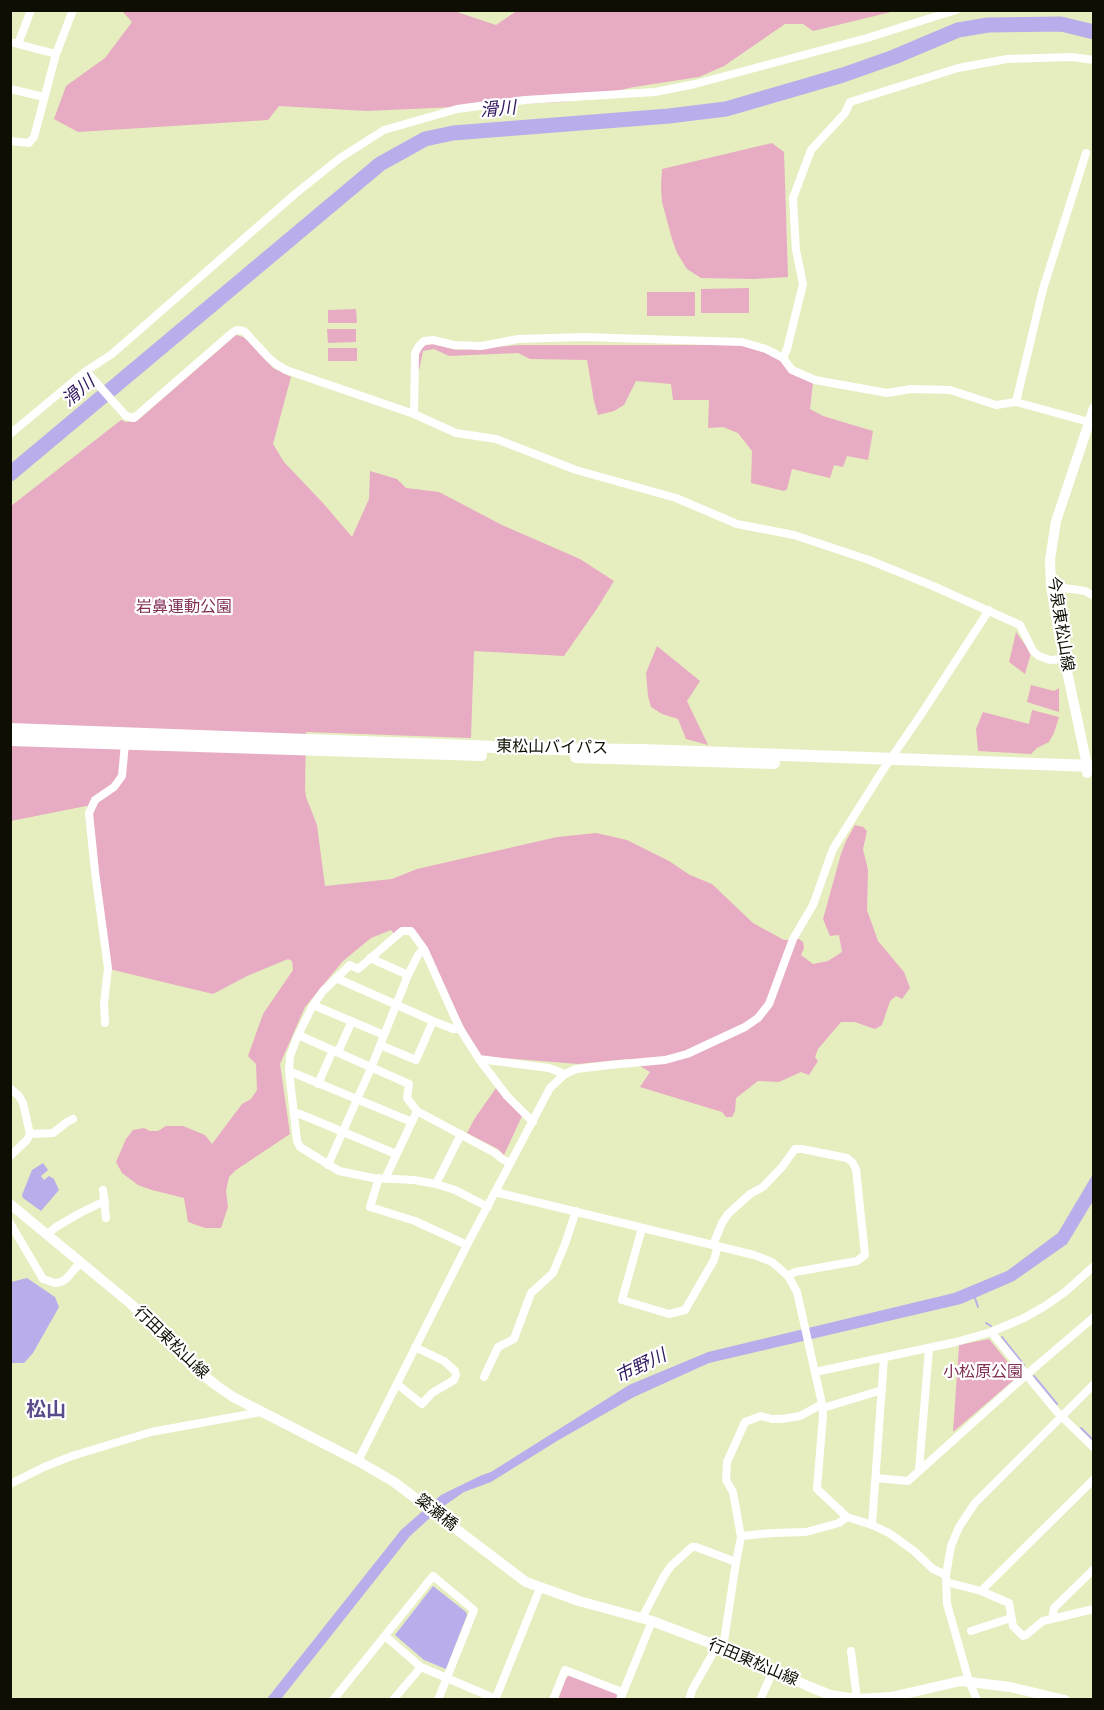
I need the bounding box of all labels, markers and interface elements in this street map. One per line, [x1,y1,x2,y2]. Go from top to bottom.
water label: 滑川 [479,98,517,122]
water label: 滑川 [58,372,100,412]
street label: 今泉東松山線 [1043,575,1077,673]
park label: 岩鼻運動公園 [136,598,232,618]
street label: 東松山バイパス [496,737,608,759]
street label: 行田東松山線 [130,1303,212,1383]
water label: 市野川 [612,1345,670,1389]
park label: 小松原公園 [943,1363,1023,1383]
district label: 松山 [26,1399,66,1423]
street label: 簗瀬橋 [411,1491,461,1535]
street label: 行田東松山線 [705,1635,801,1691]

